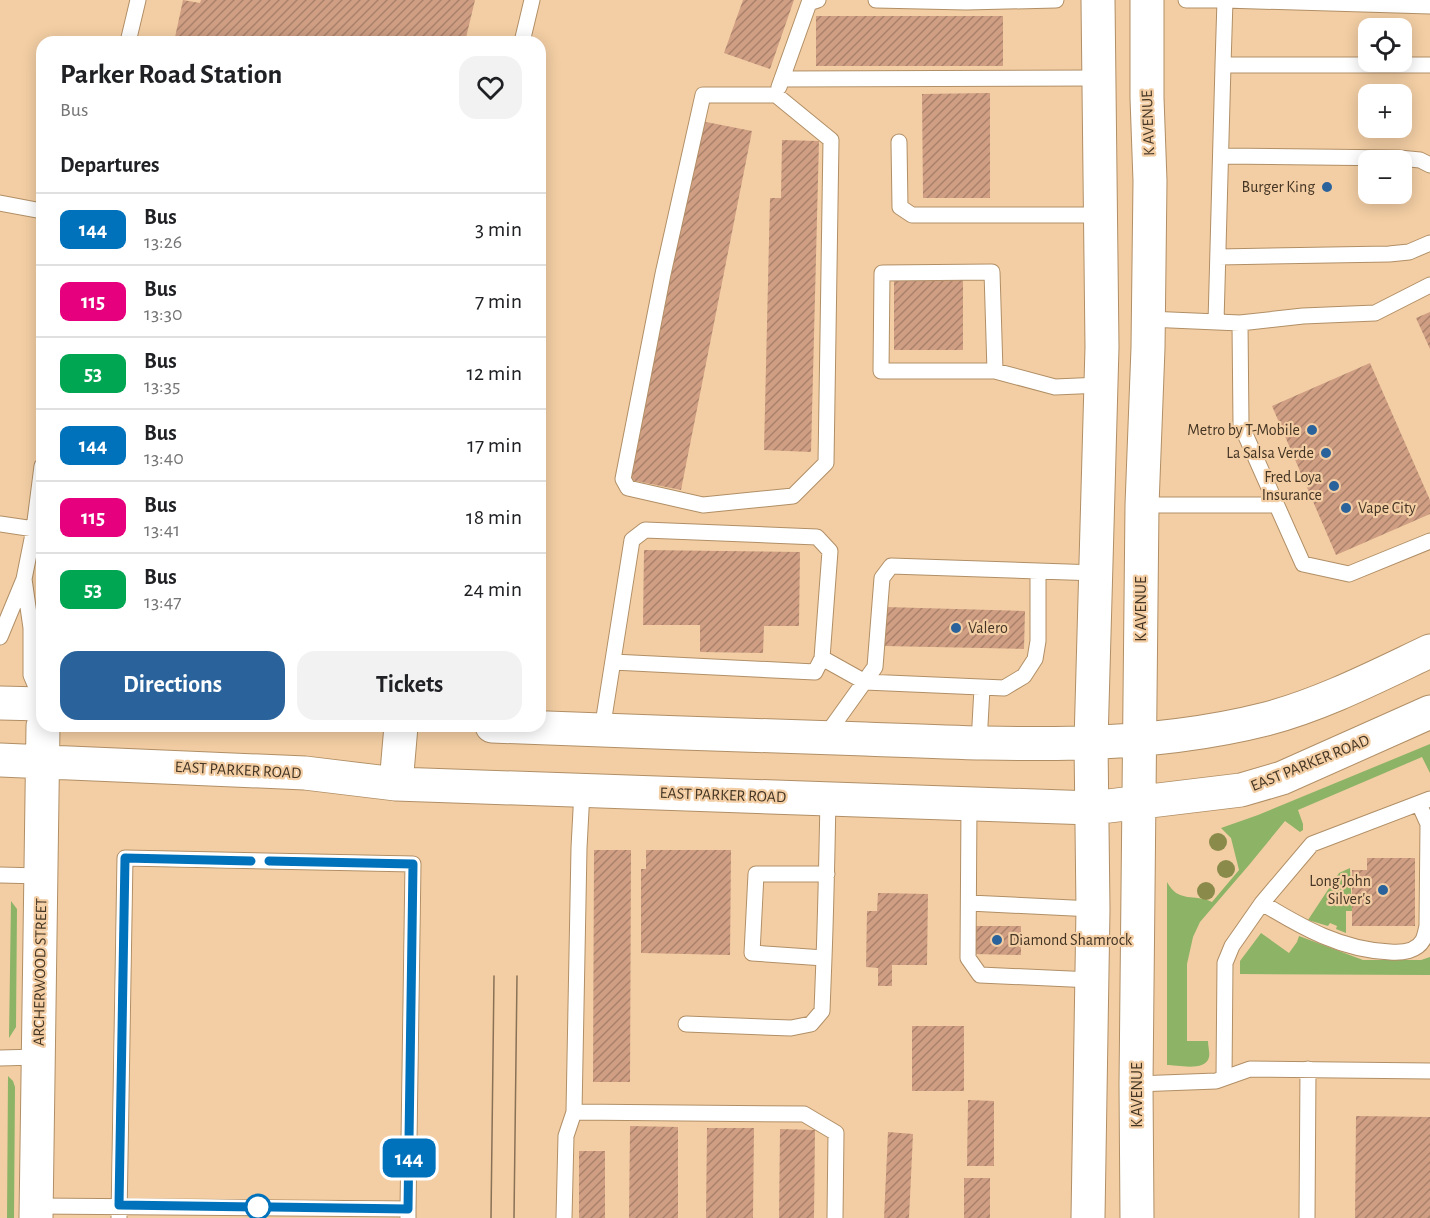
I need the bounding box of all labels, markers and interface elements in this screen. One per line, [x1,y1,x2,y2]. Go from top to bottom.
map controls [1358,18,1412,204]
button: locate [1358,18,1412,72]
button: heart [459,56,522,119]
text: Parker Road Station [60,61,282,89]
button: + [1358,84,1412,138]
street label: K AVENUE [1139,90,1157,156]
text: Bus [60,100,88,120]
button: − [1358,150,1412,204]
text: Departures [60,154,160,176]
place label: Burger King [1242,179,1315,195]
marker: Burger King [1320,180,1334,194]
text: Bus [144,206,177,228]
text: 3 min [475,218,522,240]
text: 144 [79,219,107,240]
text: 13:26 [144,232,182,252]
text: Bus [144,278,177,300]
text: 7 min [475,290,522,312]
text: 115 [81,291,105,312]
text: 13:30 [144,304,183,324]
text: Bus [144,350,177,372]
text: 12 min [467,362,522,384]
text: 53 [84,363,102,384]
text: 13:35 [144,376,180,396]
text: Bus [144,422,177,444]
place label: Metro by T-Mobile [1187,422,1300,439]
marker: Metro by T-Mobile [1305,423,1319,437]
text: 17 min [467,434,522,456]
text: 144 [79,435,107,456]
place label: La Salsa Verde [1226,445,1314,461]
marker: La Salsa Verde [1319,446,1333,460]
text: 13:40 [144,448,184,468]
place label: Fred Loya Insurance [1262,469,1322,503]
marker: Fred Loya Insurance [1327,479,1341,493]
text: Bus [144,494,177,516]
place label: Vape City [1358,500,1416,517]
marker: Vape City [1339,501,1353,515]
text: 18 min [466,506,522,528]
text: 115 [81,507,105,528]
text: 13:41 [144,520,180,540]
text: Bus [144,566,177,588]
street label: K AVENUE [1133,576,1149,642]
text: 24 min [464,578,522,600]
text: 53 [84,579,102,600]
text: 13:47 [144,592,182,612]
place label: Valero [968,620,1008,636]
marker: Valero [949,621,963,635]
button: Directions [60,651,285,720]
button: Tickets [297,651,522,720]
street label: EAST PARKER ROAD [1248,732,1372,794]
street label: EAST PARKER ROAD [174,759,302,781]
street label: EAST PARKER ROAD [659,785,787,805]
place label: Long John Silver's [1309,873,1371,907]
marker: Long John Silver's [1376,883,1390,897]
street label: ARCHERWOOD STREET [31,898,49,1046]
place label: Diamond Shamrock [1009,932,1133,948]
marker: Diamond Shamrock [990,933,1004,947]
street label: K AVENUE [1129,1062,1145,1128]
line badge: 144 [374,1138,444,1178]
text: 144 [395,1148,423,1169]
unlabelled marker [245,1194,271,1218]

